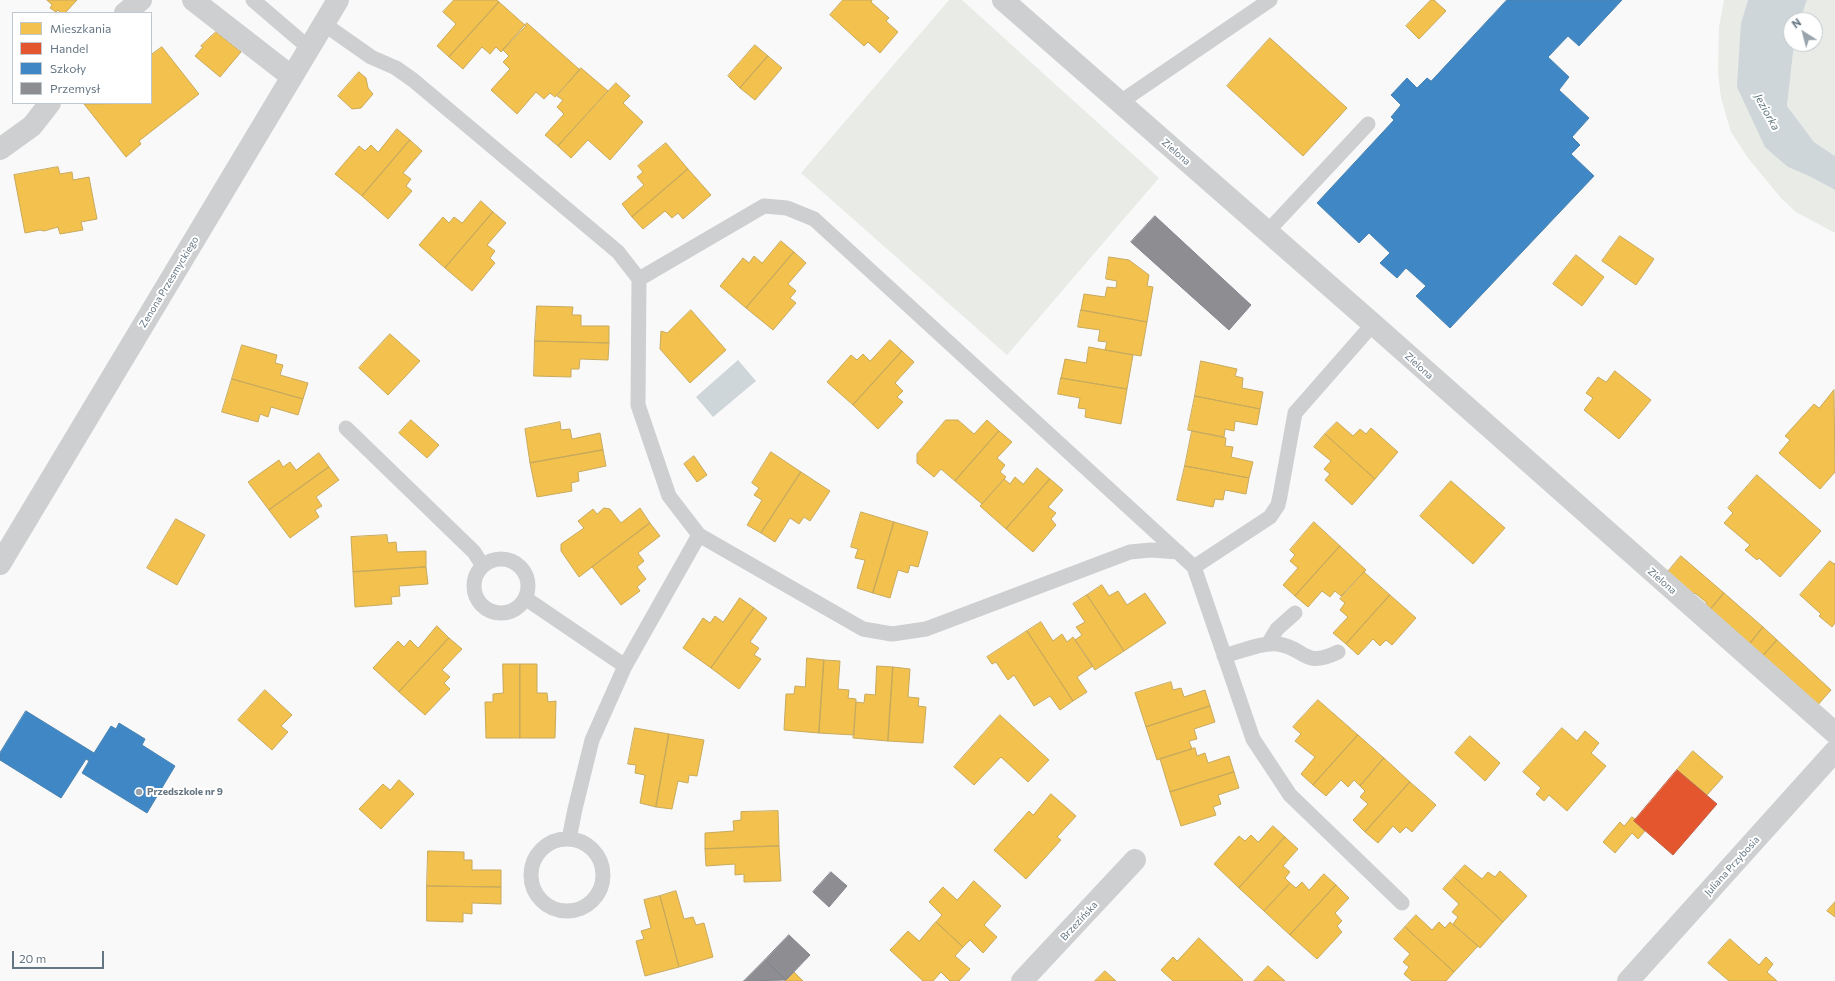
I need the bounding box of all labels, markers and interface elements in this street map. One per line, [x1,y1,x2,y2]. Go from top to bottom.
legend [12,12,152,104]
north arrow [1783,12,1823,52]
text: N [1789,15,1803,30]
text: Mieszkania [50,21,111,35]
text: Handel [50,41,88,55]
text: Szkoły [50,61,86,75]
text: Przemysł [50,81,100,95]
water label: Jeziorka [1752,91,1782,133]
street label: Zielona [1159,136,1193,168]
street label: Zenona Przesmyckiego [137,234,201,330]
street label: Zielona [1402,350,1436,382]
street label: Zielona [1645,565,1679,597]
place label: Przedszkole nr 9 [147,786,223,798]
marker: Przedszkole nr 9 [134,787,144,797]
street label: Juliana Przybosia [1702,834,1762,898]
street label: Brzezińska [1058,899,1100,943]
scale bar [14,943,106,969]
text: 20 m [19,951,46,965]

